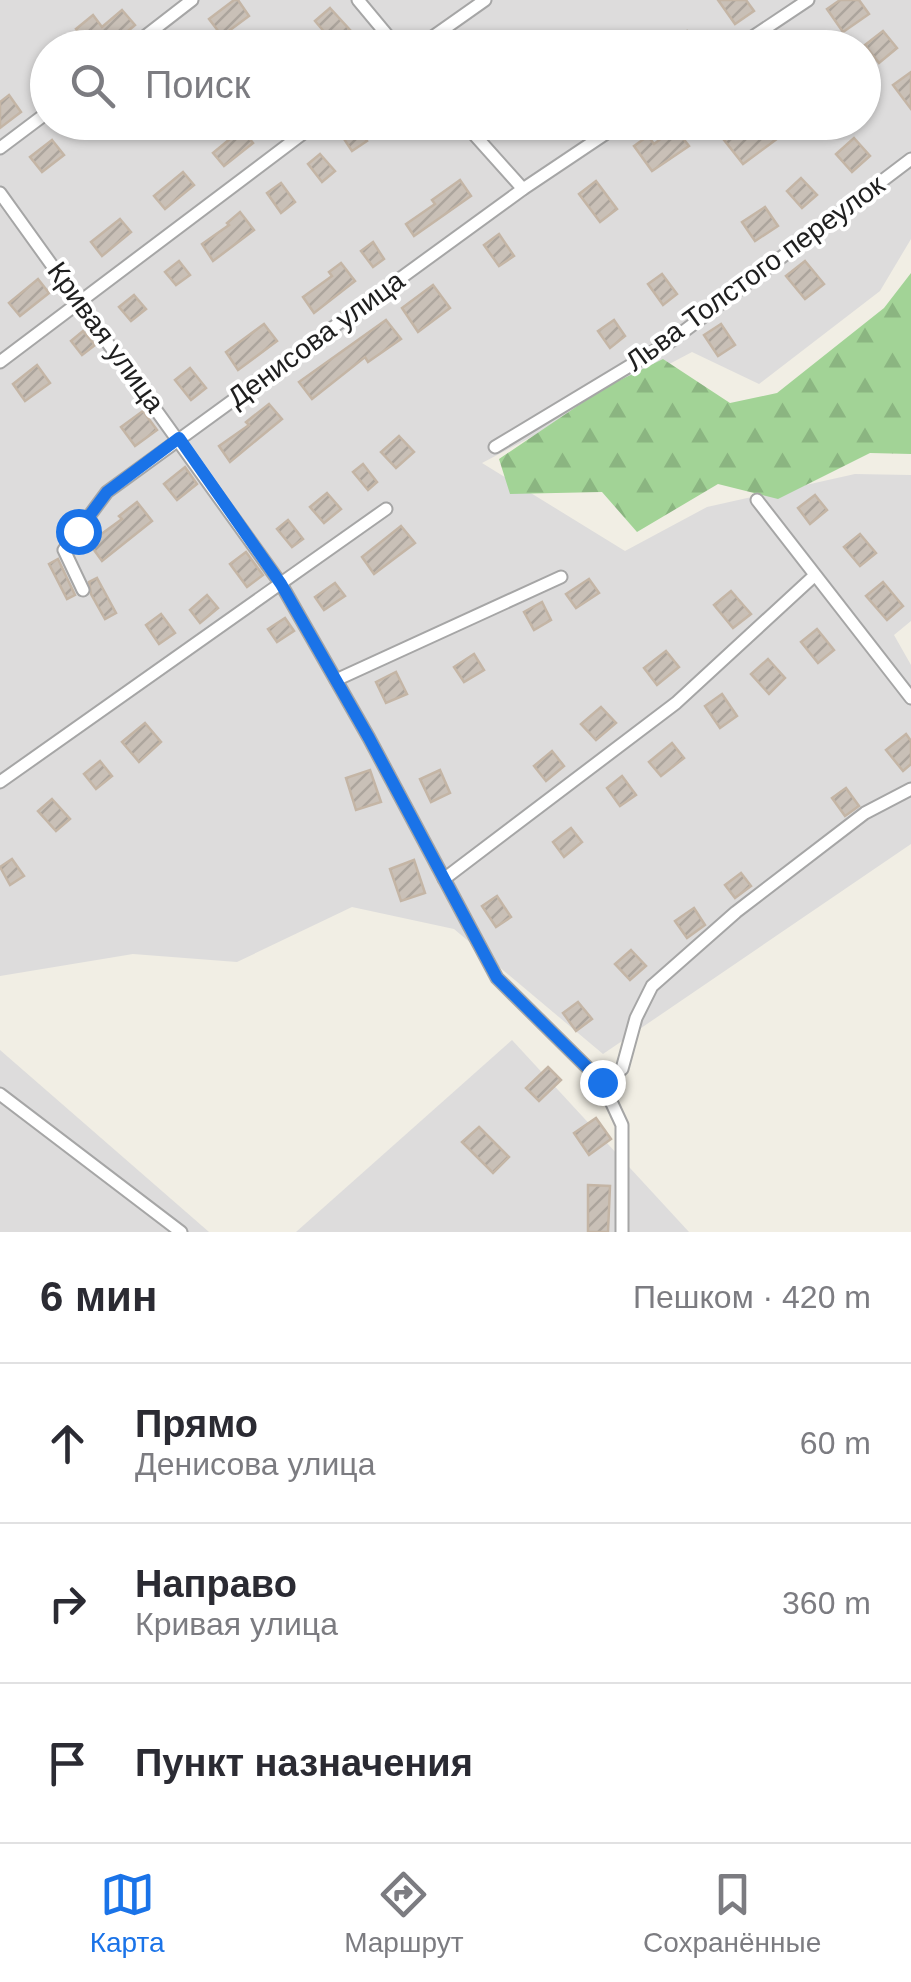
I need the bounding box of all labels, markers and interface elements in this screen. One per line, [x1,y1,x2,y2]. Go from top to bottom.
search box [30,30,881,140]
icon: search [65,58,120,113]
text: Поиск [145,64,250,106]
street label: Льва Толстого переулок [620,168,891,377]
street label: Кривая улица [41,256,171,418]
street label: Денисова улица [222,264,411,413]
route start [56,509,102,555]
route end [580,1060,626,1106]
text: 6 мин [40,1273,157,1320]
text: Пешком · 420 m [633,1279,871,1315]
text: Прямо [135,1403,258,1445]
icon: ahead [40,1416,95,1471]
text: 60 m [800,1425,871,1461]
text: Денисова улица [135,1446,375,1482]
text: Направо [135,1563,297,1605]
icon: right [40,1576,95,1631]
text: 360 m [782,1585,871,1621]
text: Кривая улица [135,1606,338,1642]
icon: arrive [40,1736,95,1791]
text: Пункт назначения [135,1742,473,1784]
tab: Карта [90,1867,165,1959]
tab: Маршрут [344,1867,463,1959]
tab: Сохранённые [643,1867,821,1959]

